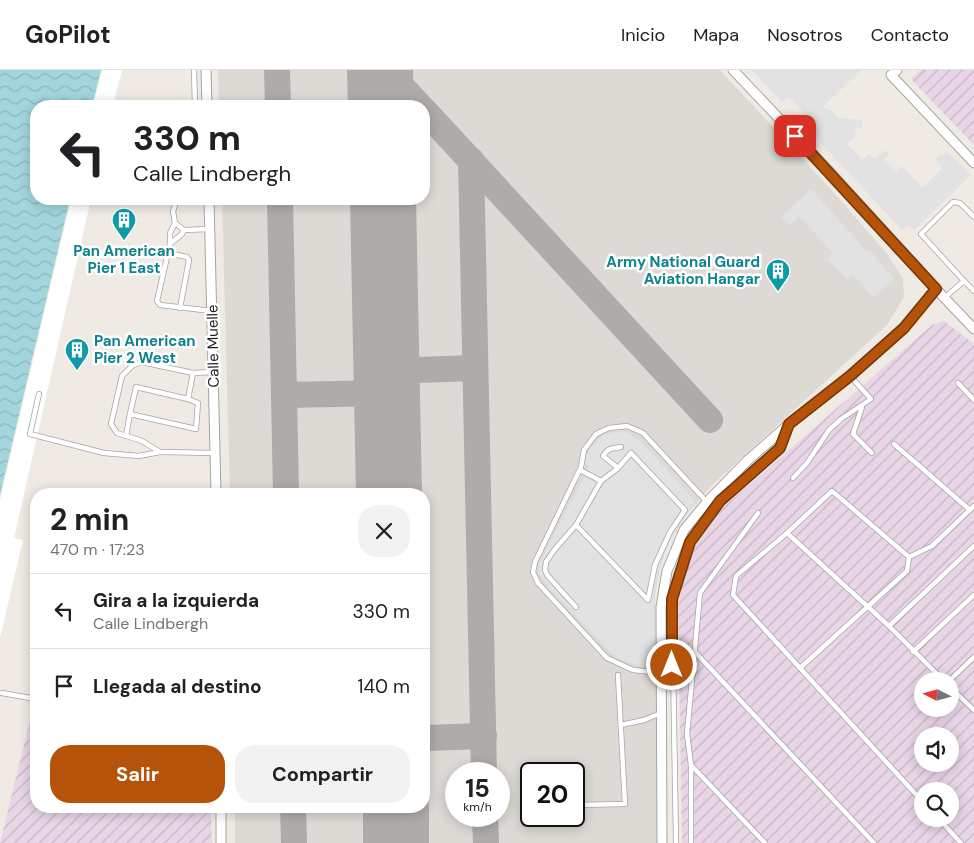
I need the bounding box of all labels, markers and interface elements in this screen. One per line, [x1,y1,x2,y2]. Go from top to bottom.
text: GoPilot [25,19,111,50]
text: Inicio [621,23,665,47]
text: Mapa [693,23,739,47]
text: Nosotros [767,23,843,47]
text: Contacto [871,23,949,47]
text: 330 m [133,115,241,161]
pin [774,115,816,157]
icon: left [50,120,115,185]
icon: arrive [781,122,809,150]
text: Calle Lindbergh [133,159,291,188]
building icon: Pan American Pier 1 East [111,207,137,241]
place label: Pan American Pier 1 East [73,241,175,278]
place label: Army National Guard Aviation Hangar [606,252,760,289]
building icon: Army National Guard Aviation Hangar [765,258,791,292]
street label: Calle Muelle [202,304,224,388]
place label: Pan American Pier 2 West [94,331,195,368]
building icon: Pan American Pier 2 West [64,337,90,371]
text: 2 min [50,500,129,539]
button: close [358,505,410,557]
text: 470 m · 17:23 [50,539,145,560]
text: Gira a la izquierda [93,588,259,613]
icon: left [50,597,78,625]
text: 330 m [353,599,410,624]
text: Calle Lindbergh [93,613,208,634]
position arrow [645,638,697,690]
icon: arrive [50,672,78,700]
north arrow [914,672,959,718]
map controls [914,672,959,827]
text: Llegada al destino [93,674,262,699]
text: 140 m [358,674,410,699]
button: sound [914,727,959,772]
button: Salir [50,745,225,803]
button: Compartir [235,745,410,803]
speed limit sign: 20 [520,762,585,827]
text: 15 [465,772,490,805]
button: search [914,782,959,827]
text: km/h [463,799,492,815]

